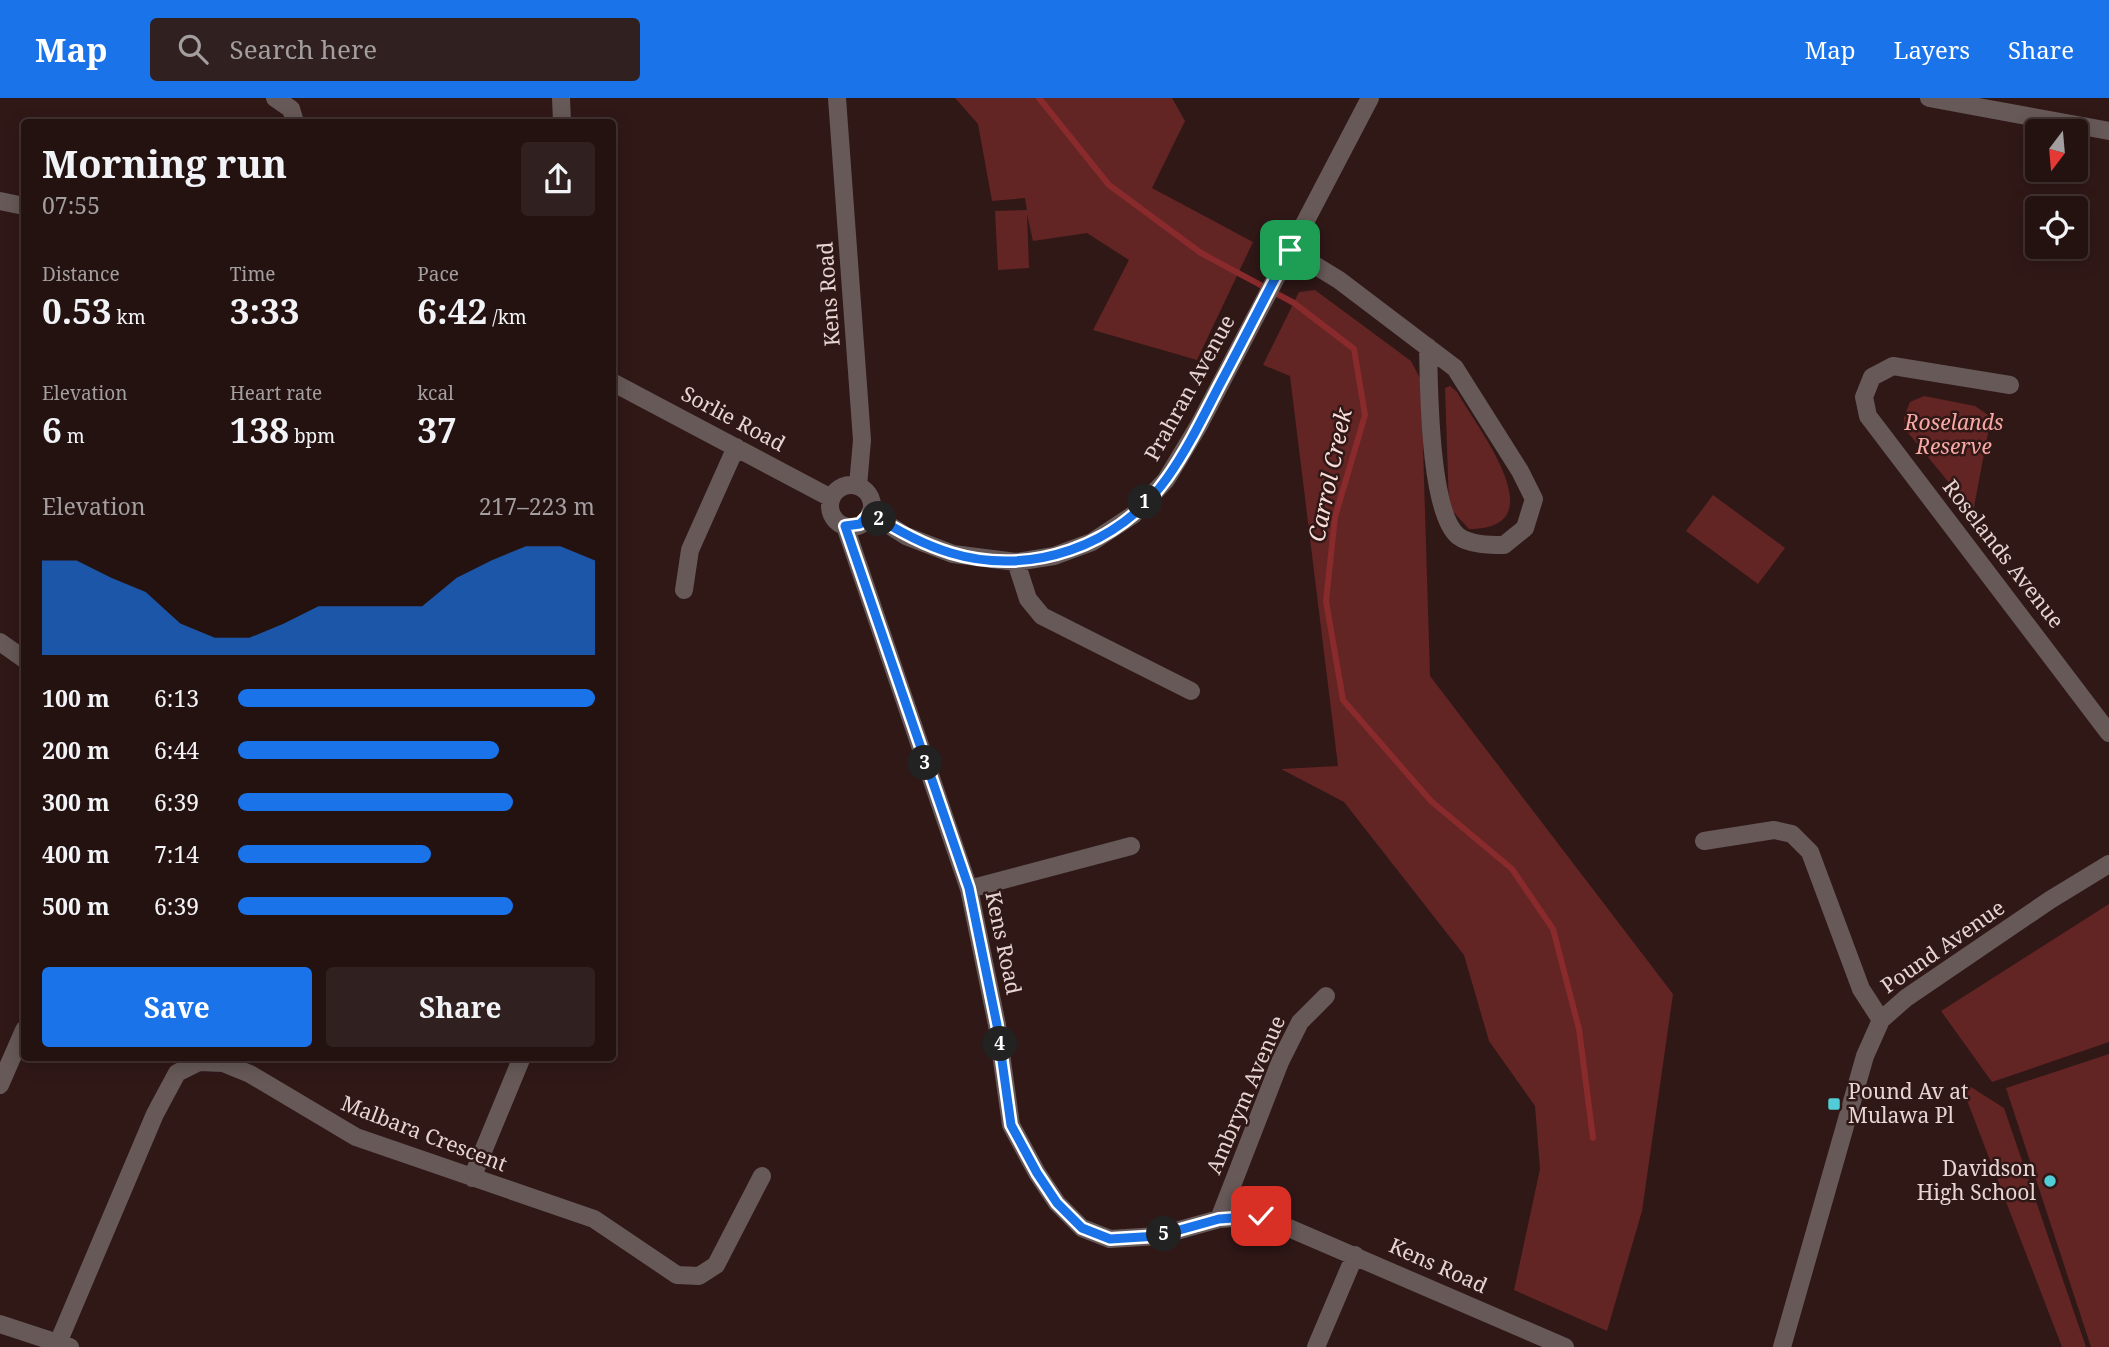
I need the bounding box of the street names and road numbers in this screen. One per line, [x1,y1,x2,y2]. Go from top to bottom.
street label: Kens Road [810,241,846,347]
street label: Prahran Avenue [1137,310,1241,465]
street label: Sorlie Road [677,379,790,457]
street label: Roselands Avenue [1937,473,2071,633]
street label: Kens Road [979,889,1029,997]
street label: Pound Avenue [1875,893,2010,999]
street label: Ambrym Avenue [1199,1011,1291,1178]
street label: Malbara Crescent [337,1089,511,1178]
street label: Kens Road [1385,1231,1492,1299]

